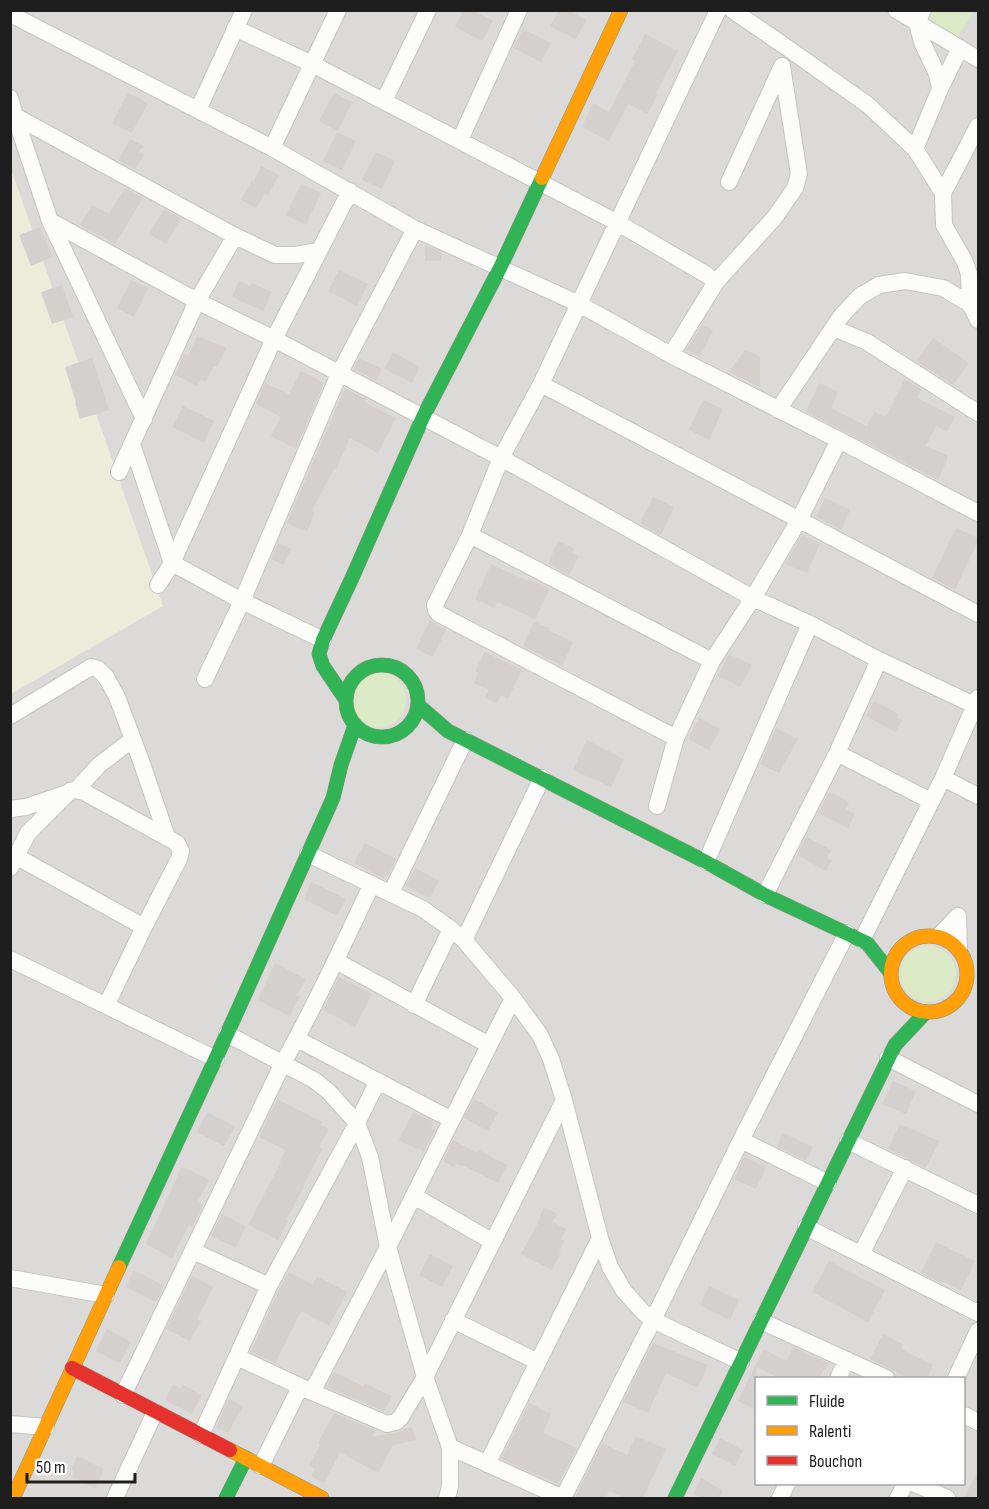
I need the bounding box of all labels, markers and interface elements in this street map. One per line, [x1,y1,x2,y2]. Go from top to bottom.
legend [755,1377,965,1485]
text: Fluide [809,1391,845,1412]
text: Ralenti [809,1421,851,1442]
scale bar [27,1446,135,1484]
text: Bouchon [809,1451,862,1472]
text: 50 m [36,1457,66,1478]

